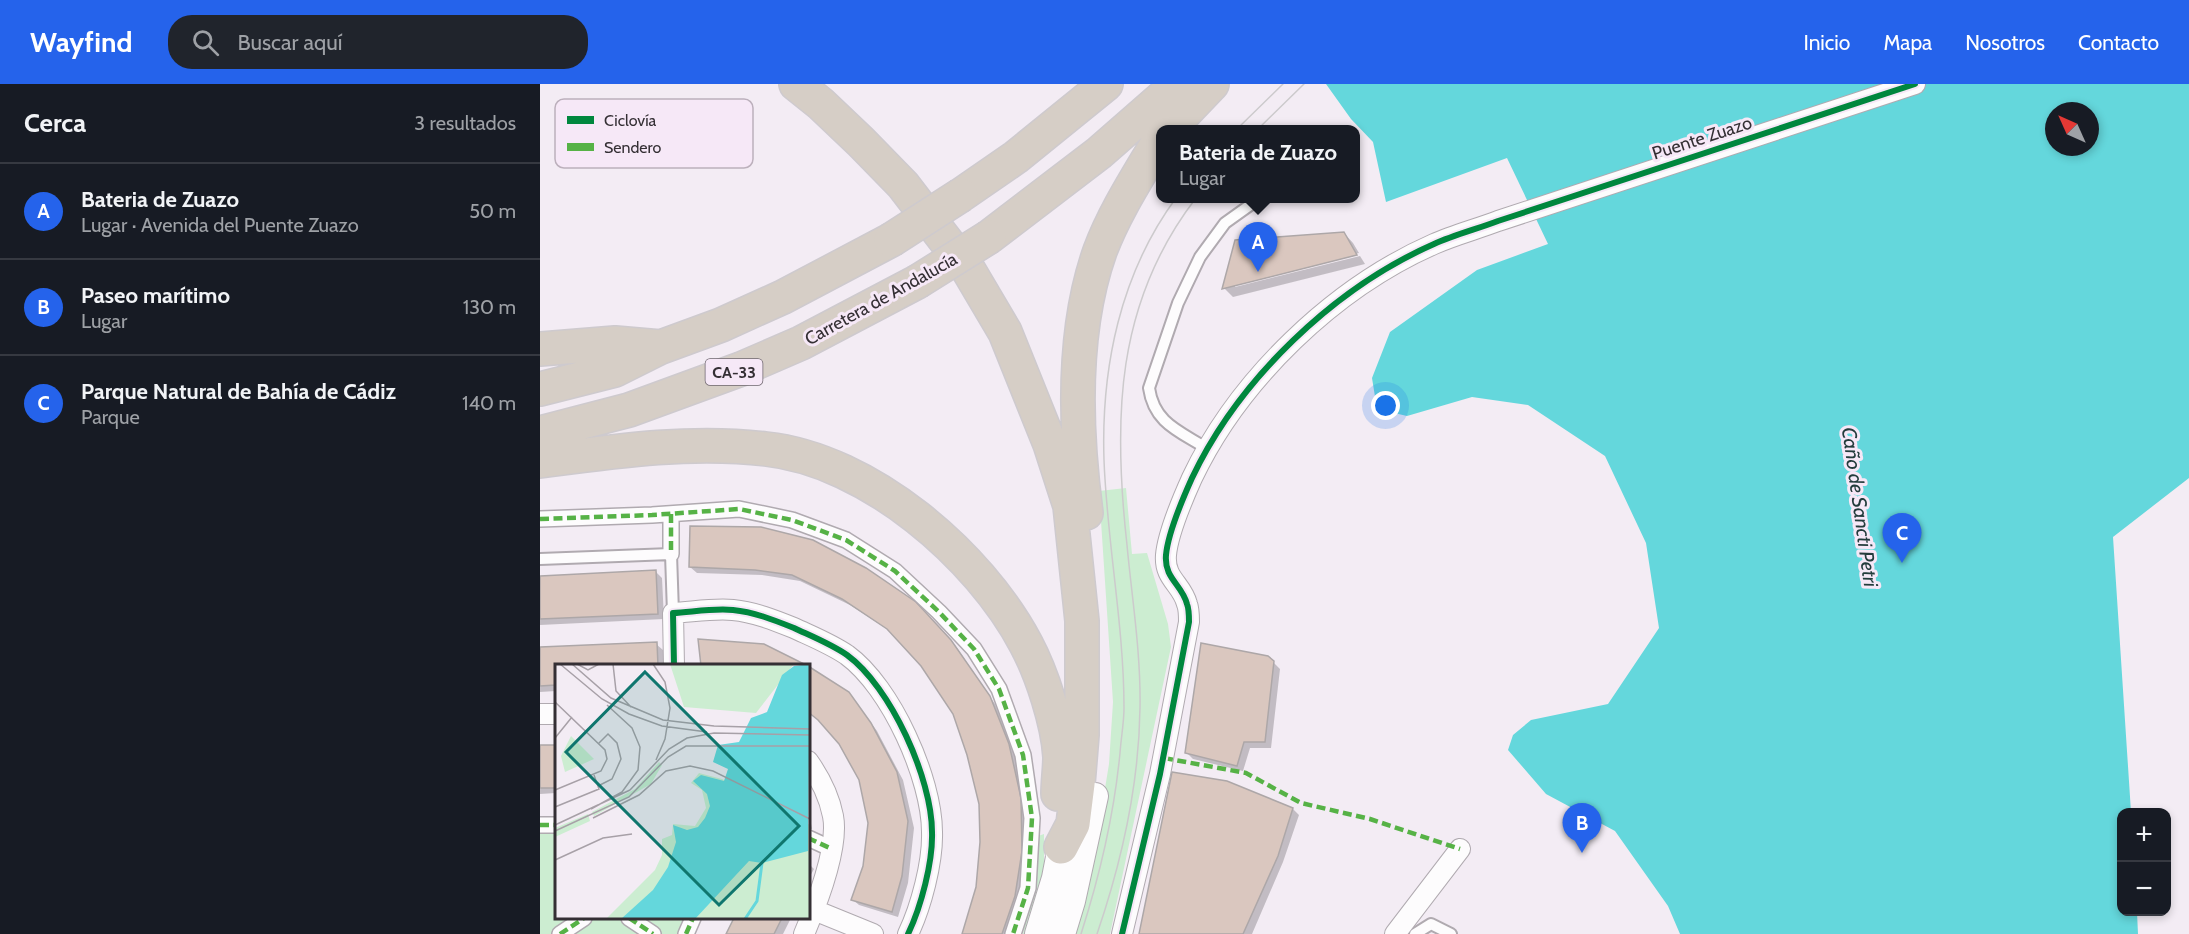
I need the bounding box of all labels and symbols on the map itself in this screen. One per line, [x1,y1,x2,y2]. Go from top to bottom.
legend [555,99,753,168]
north arrow [2045,102,2099,156]
text: Ciclovía [604,111,657,130]
street label: Puente Zuazo [1649,112,1755,164]
text: Sendero [604,138,661,157]
pin: A [1238,222,1278,272]
street label: Carretera de Andalucía [801,248,961,350]
road number: CA-33 [706,359,762,385]
your location [1371,391,1400,420]
water label: Caño de Sancti Petri [1837,425,1883,589]
pin: C [1882,514,1922,563]
inset map [555,664,810,919]
pin: B [1562,804,1602,853]

